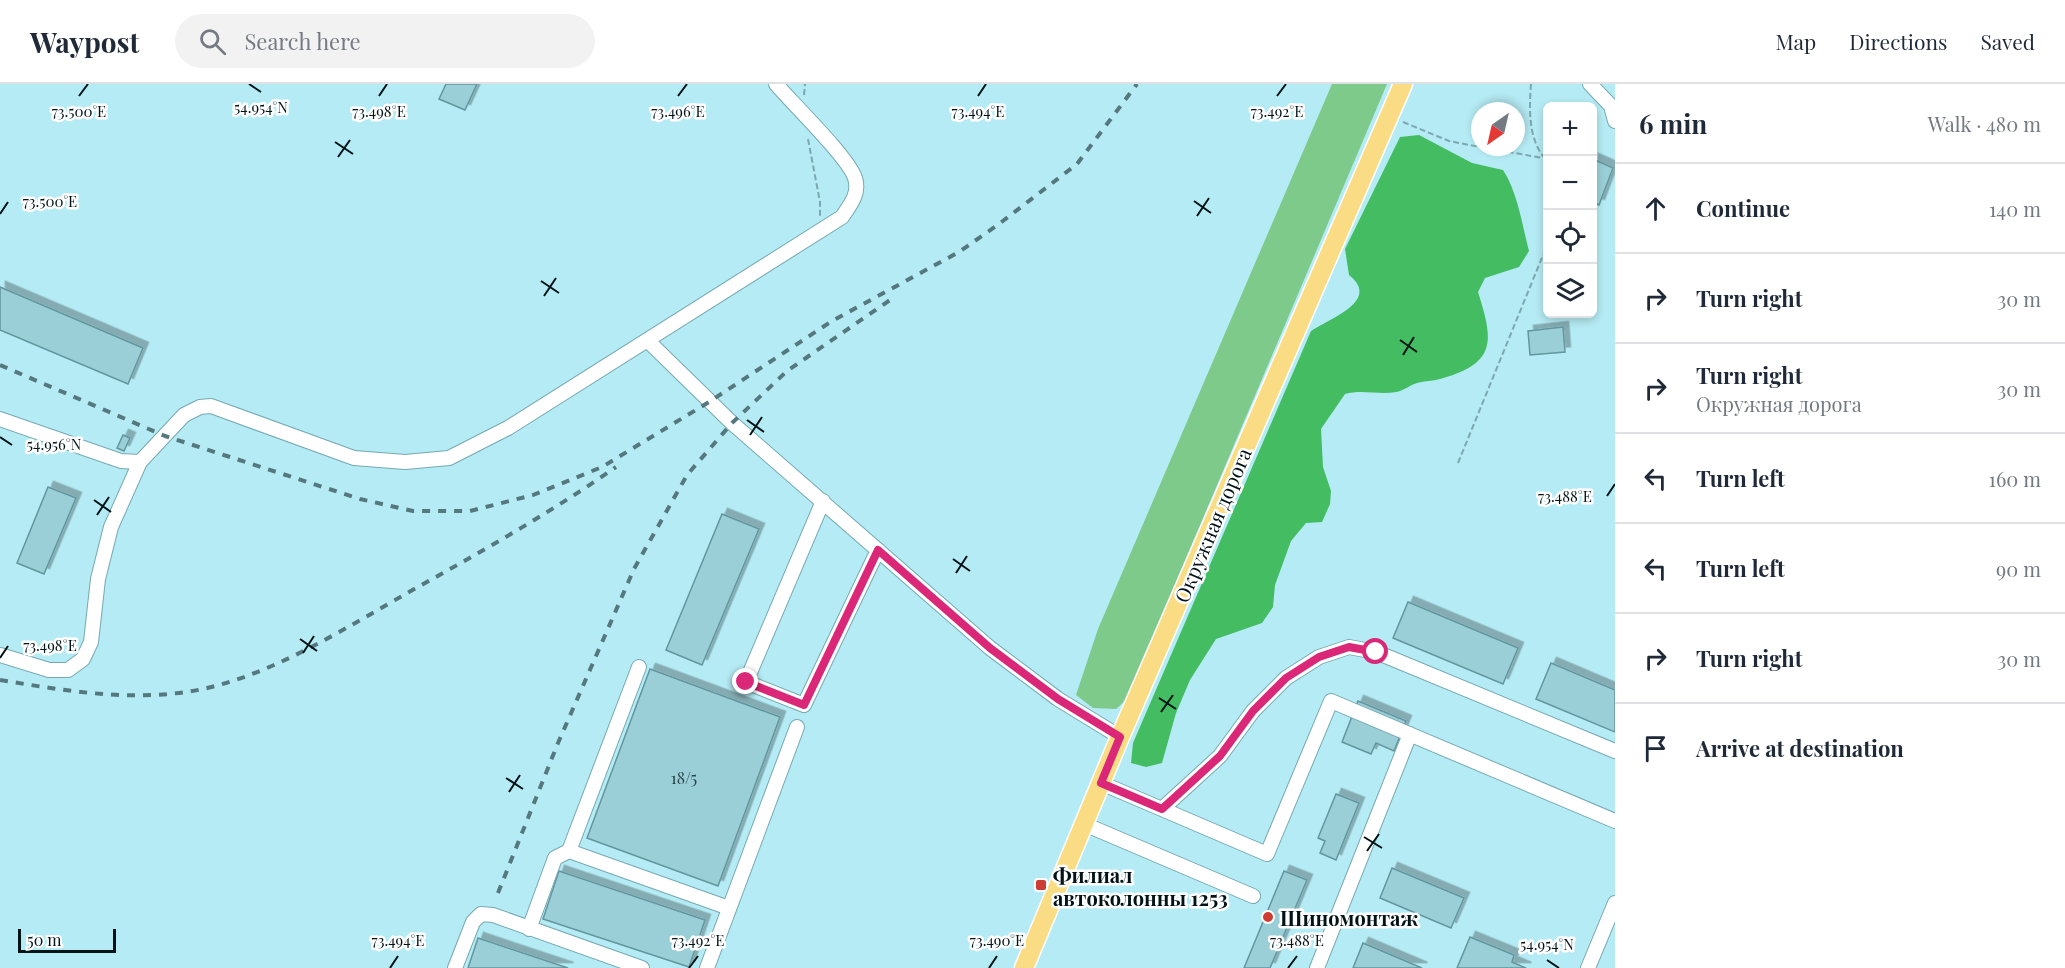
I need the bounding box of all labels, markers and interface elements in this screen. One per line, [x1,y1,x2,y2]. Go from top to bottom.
search box [175,14,595,68]
text: Waypost [30,23,139,60]
icon: search [196,25,229,58]
text: Search here [244,26,361,56]
text: Map [1775,27,1816,55]
text: Directions [1849,27,1947,55]
text: Saved [1980,27,2035,55]
text: 54.954°N [234,97,288,117]
text: 73.500°E [52,101,106,121]
text: 73.498°E [352,101,406,121]
text: 73.496°E [651,101,705,121]
text: 73.494°E [952,101,1004,121]
text: 73.492°E [1251,101,1303,121]
north arrow [1471,102,1525,156]
map controls [1543,102,1597,318]
button: + [1543,102,1597,156]
text: 6 min [1639,106,1707,141]
text: Walk · 480 m [1928,110,2041,137]
button: − [1543,156,1597,210]
text: 73.500°E [23,191,77,211]
icon: ahead [1639,192,1672,225]
text: Continue [1696,193,1790,223]
text: 140 m [1989,195,2041,222]
button: locate [1543,210,1597,264]
button: layers [1543,264,1597,318]
icon: right [1639,282,1672,315]
text: Turn right [1696,283,1802,313]
text: 30 m [1997,285,2041,312]
text: Turn right [1696,360,1802,390]
icon: right [1639,372,1672,405]
text: 30 m [1997,375,2041,402]
text: Окружная дорога [1696,390,1862,417]
text: 54.956°N [27,434,82,454]
street label: Окружная дорога [1167,443,1257,607]
icon: left [1639,462,1672,495]
text: Turn left [1696,463,1785,493]
text: 160 m [1989,465,2041,492]
text: 73.488°E [1538,486,1592,506]
icon: left [1639,552,1672,585]
text: Turn left [1696,553,1785,583]
text: 90 m [1996,555,2041,582]
text: 73.498°E [23,635,77,655]
route start [1362,638,1388,664]
icon: right [1639,642,1672,675]
text: Turn right [1696,643,1802,673]
text: 30 m [1997,645,2041,672]
route end [732,668,758,694]
icon: arrive [1639,732,1672,765]
text: Arrive at destination [1696,733,1904,763]
house number: 18/5 [671,767,697,788]
place label: Филиал автоколонны 1253 [1053,861,1228,911]
marker: Филиал автоколонны 1253 [1034,878,1048,892]
place label: Шиномонтаж [1280,904,1418,931]
marker: Шиномонтаж [1261,910,1275,924]
scale bar [18,926,116,954]
text: 50 m [27,929,61,950]
text: 73.494°E [372,930,424,950]
text: 73.492°E [672,930,724,950]
text: 73.490°E [970,930,1024,950]
text: 73.488°E [1270,930,1324,950]
text: 54.954°N [1520,934,1574,954]

